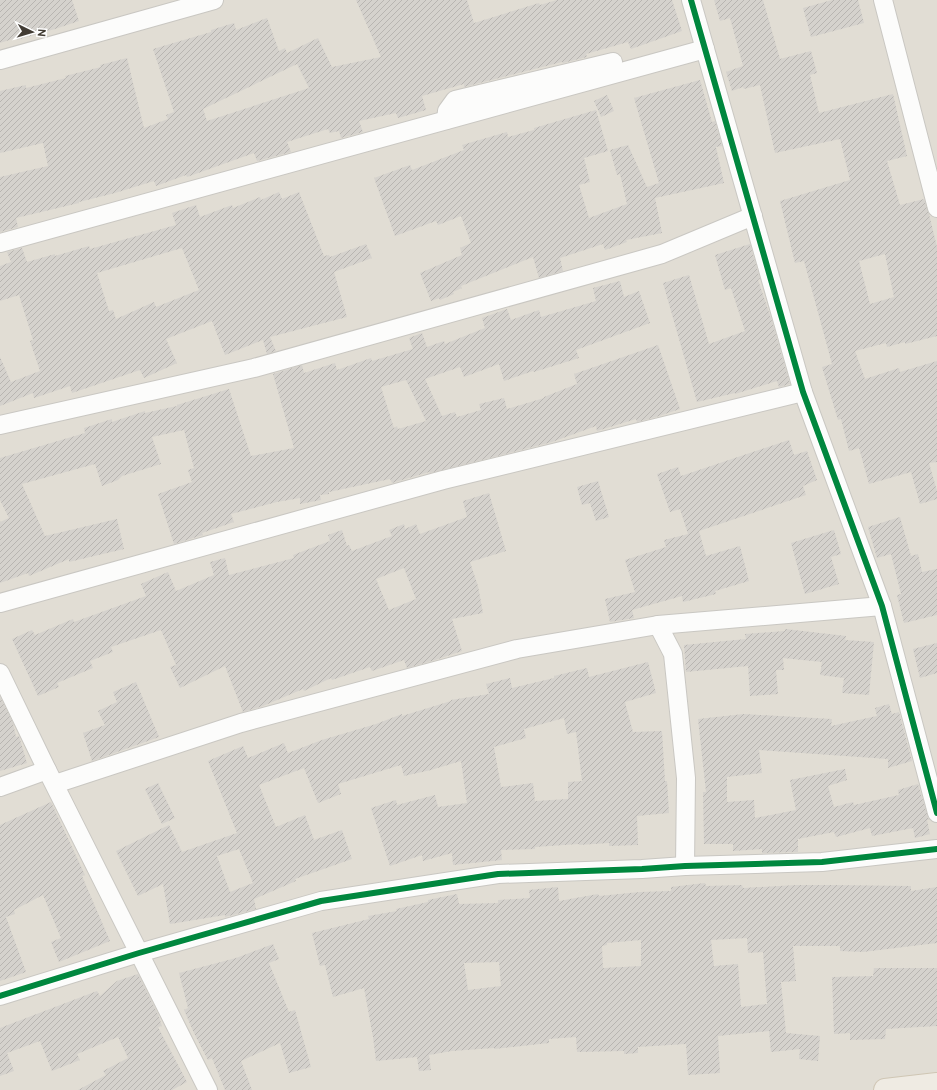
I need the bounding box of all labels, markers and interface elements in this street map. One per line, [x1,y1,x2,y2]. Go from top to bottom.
north arrow [12,12,52,52]
text: N [34,28,48,37]

